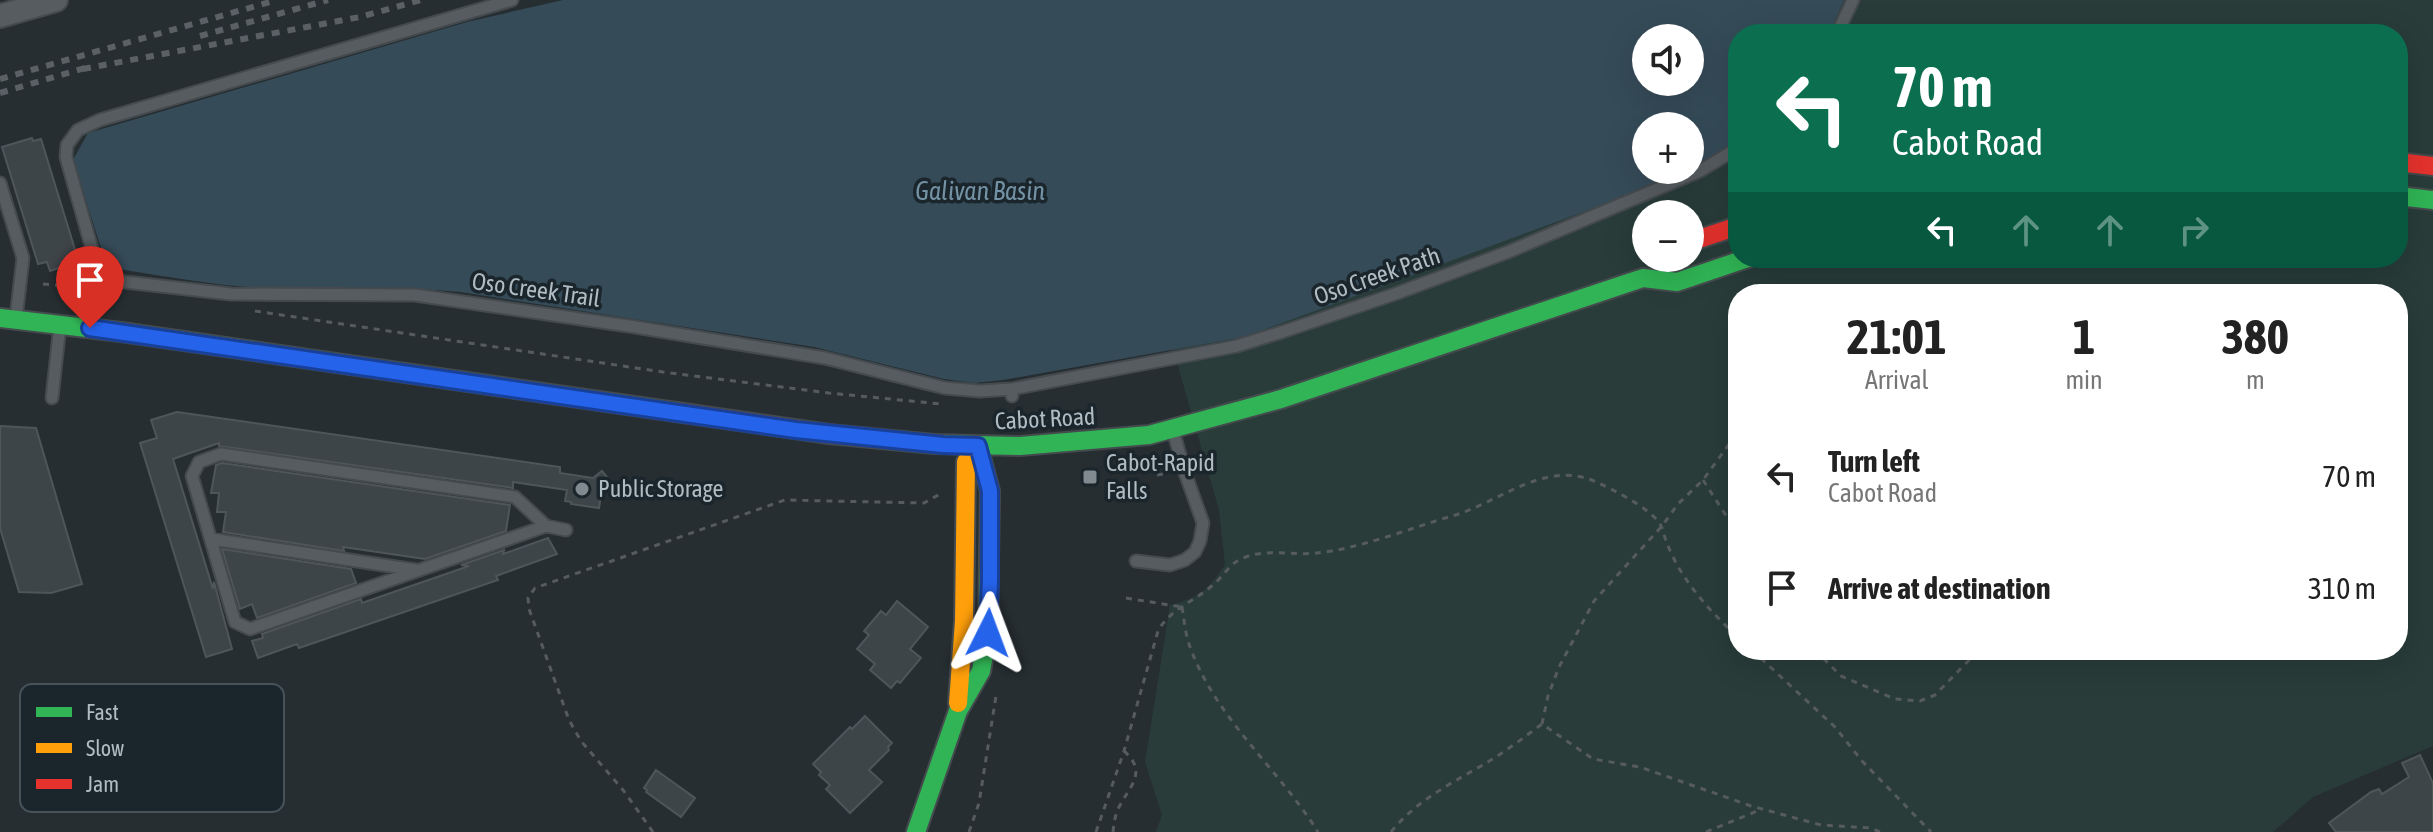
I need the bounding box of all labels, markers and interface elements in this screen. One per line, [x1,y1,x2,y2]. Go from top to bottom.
map controls [1632,24,1704,272]
button: sound [1632,24,1704,96]
text: 70 m [1892,55,1993,119]
icon: left [1760,56,1864,160]
button: + [1632,112,1704,184]
text: Cabot Road [1892,121,2043,163]
water label: Galivan Basin [915,176,1045,206]
button: − [1632,200,1704,272]
icon: left [1920,208,1964,252]
icon: ahead [2004,208,2048,252]
icon: ahead [2088,208,2132,252]
icon: right [2172,208,2216,252]
street label: Oso Creek Path [1310,241,1443,310]
pin [56,246,124,328]
icon: arrive [68,258,112,302]
street label: Oso Creek Trail [470,267,603,312]
text: 21:01 [1847,309,1947,364]
text: 1 [2073,309,2095,364]
text: 380 [2222,309,2289,364]
text: Arrival [1865,365,1928,395]
text: min [2065,365,2103,395]
text: m [2246,365,2265,395]
street label: Cabot Road [994,402,1096,435]
text: Turn left [1828,444,1920,478]
place label: Cabot-Rapid Falls [1106,449,1215,504]
icon: left [1760,454,1804,498]
text: 70 m [2322,459,2376,493]
marker: Cabot-Rapid Falls [1081,468,1099,486]
place label: Public Storage [598,475,723,502]
text: Cabot Road [1828,478,1937,508]
marker: Public Storage [573,480,591,498]
icon: arrive [1760,566,1804,610]
text: Arrive at destination [1828,571,2050,605]
text: 310 m [2308,571,2376,605]
position arrow [946,591,1030,675]
legend [20,684,284,812]
text: Fast [86,699,119,725]
text: Slow [86,735,124,761]
text: Jam [86,771,119,797]

